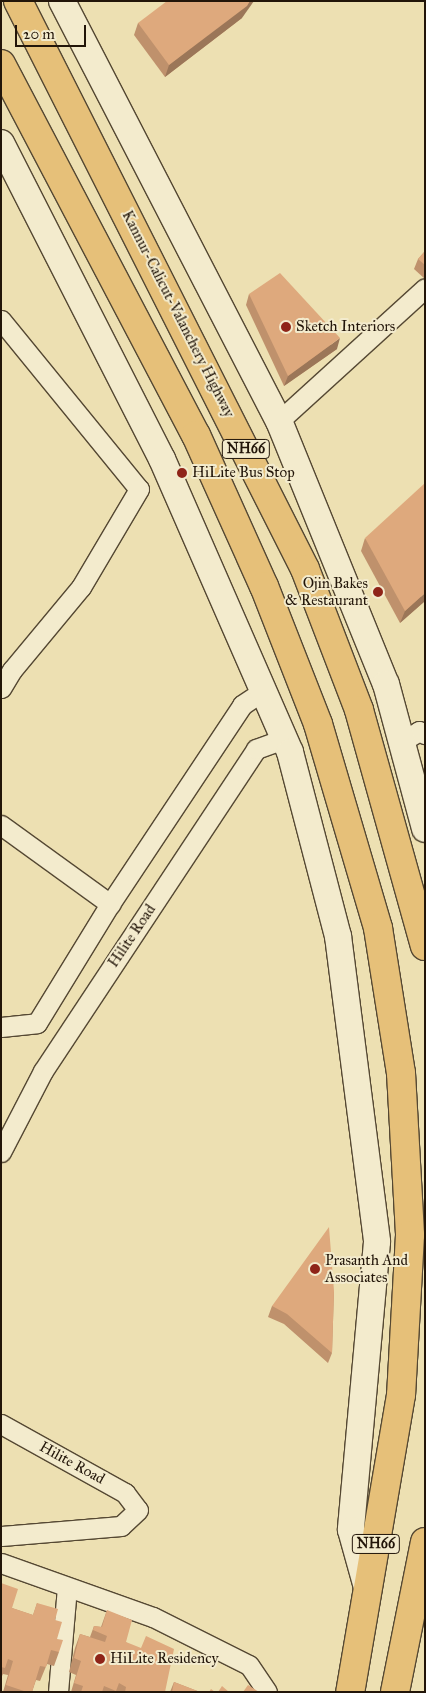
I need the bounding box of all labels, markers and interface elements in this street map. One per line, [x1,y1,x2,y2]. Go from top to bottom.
scale bar [18,15,89,47]
text: 20 m [23,25,55,43]
street label: Kannur-Calicut-Valanchery Highway [118,208,238,420]
place label: Sketch Interiors [296,318,395,336]
marker: Sketch Interiors [280,321,292,333]
road number: NH66 [221,438,271,460]
place label: HiLite Bus Stop [192,464,295,482]
marker: HiLite Bus Stop [176,467,188,479]
place label: Ojin Bakes & Restaurant [285,574,368,609]
marker: Ojin Bakes & Restaurant [372,586,384,598]
street label: Hilite Road [104,901,160,971]
place label: Prasanth And Associates [325,1251,408,1286]
marker: Prasanth And Associates [309,1263,321,1275]
street label: Hilite Road [36,1438,108,1488]
road number: NH66 [351,1532,401,1556]
place label: HiLite Residency [110,1650,219,1668]
marker: HiLite Residency [94,1653,106,1665]

